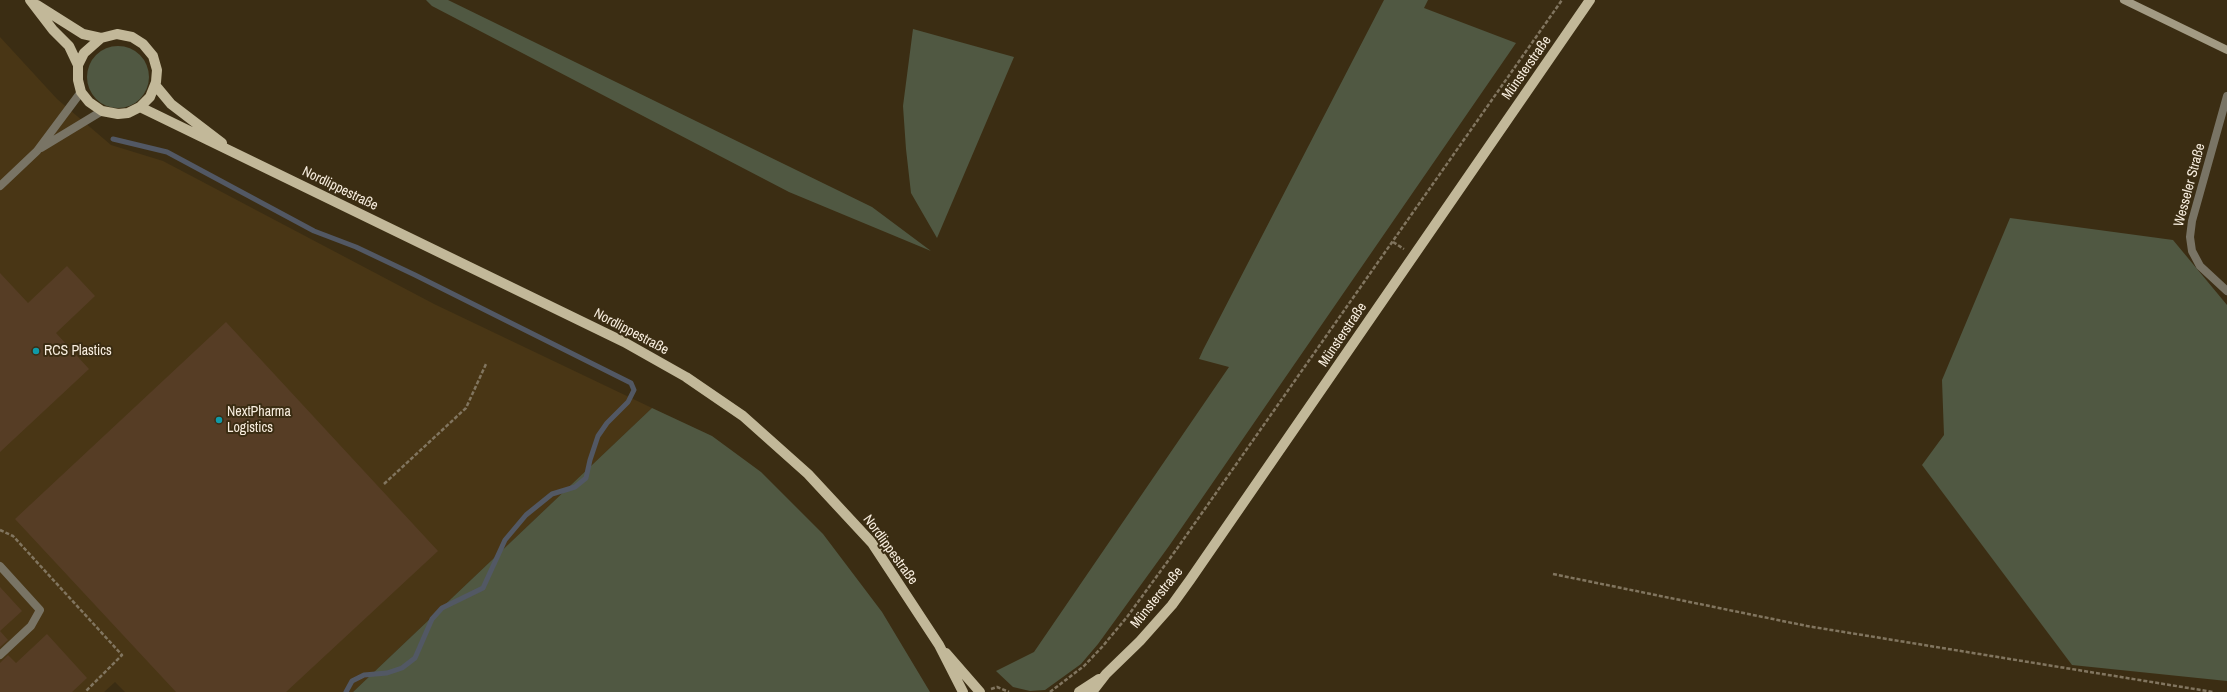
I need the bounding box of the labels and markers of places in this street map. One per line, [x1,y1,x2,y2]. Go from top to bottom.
place label: RCS Plastics [44,343,112,359]
marker: RCS Plastics [31,346,41,356]
place label: NextPharma Logistics [227,404,291,436]
marker: NextPharma Logistics [214,415,224,425]

